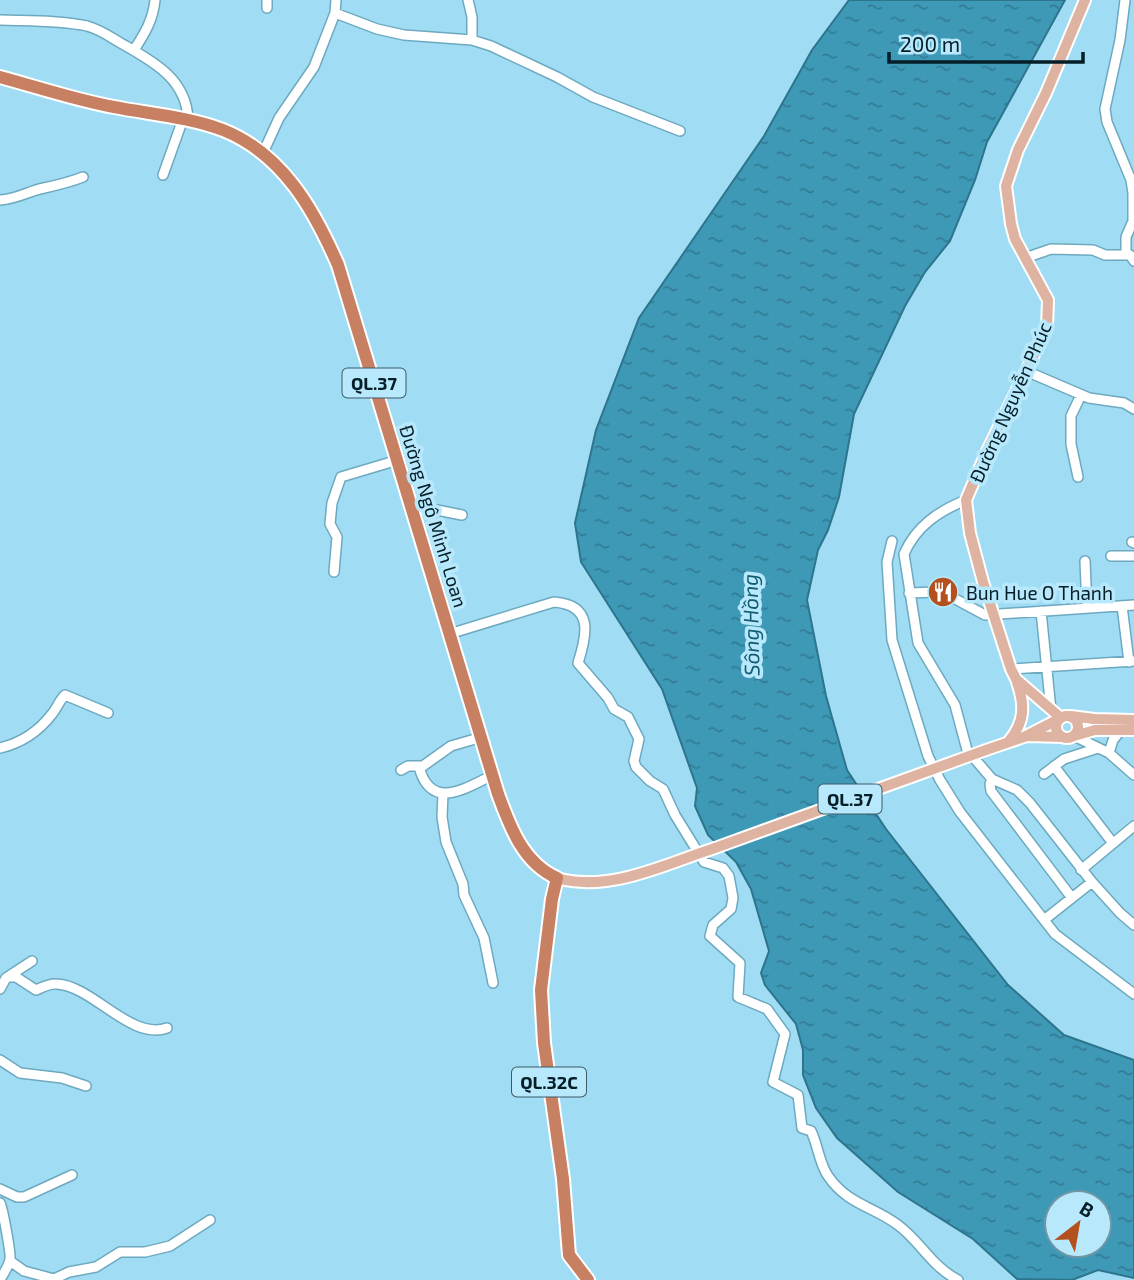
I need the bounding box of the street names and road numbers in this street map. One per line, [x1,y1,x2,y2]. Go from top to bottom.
street label: Đường Nguyễn Phúc [964,318,1056,486]
road number: QL.37 [342,368,406,398]
street label: Đường Ngô Minh Loan [395,422,473,610]
road number: QL.37 [818,784,882,814]
road number: QL.32C [512,1068,586,1097]

